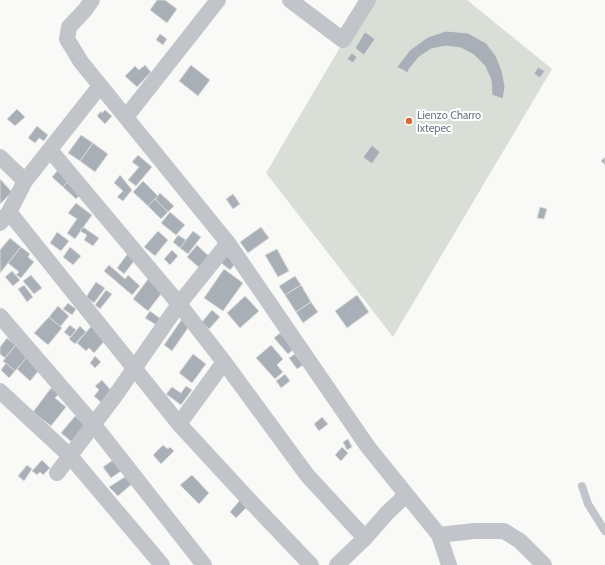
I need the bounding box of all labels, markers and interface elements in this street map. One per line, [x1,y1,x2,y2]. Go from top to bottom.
place label: Lienzo Charro Ixtepec [417,108,481,135]
marker: Lienzo Charro Ixtepec [404,116,414,126]

